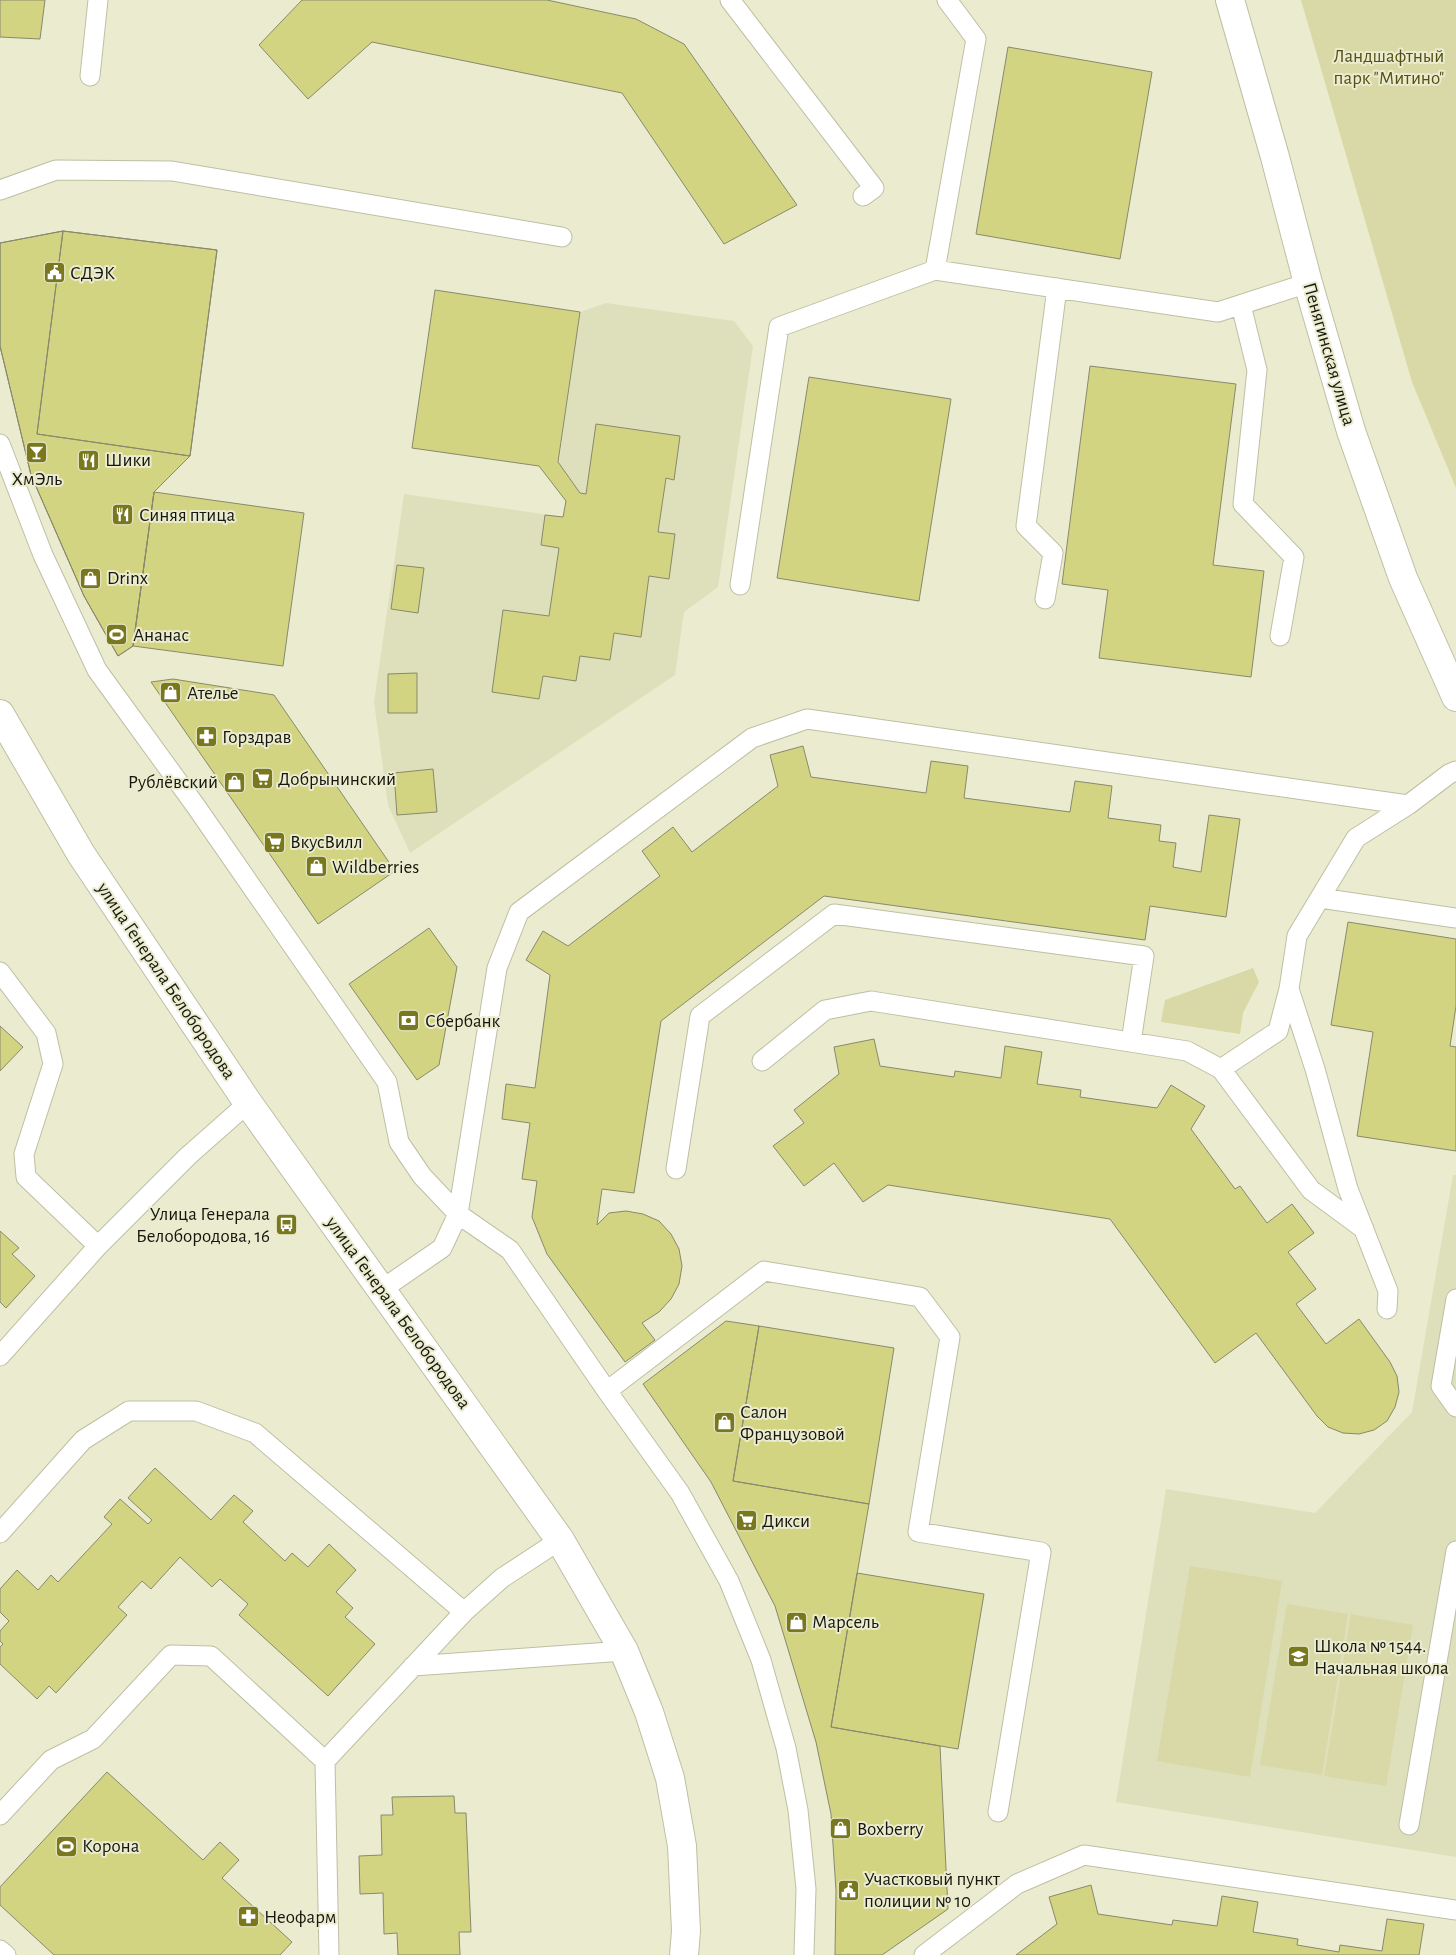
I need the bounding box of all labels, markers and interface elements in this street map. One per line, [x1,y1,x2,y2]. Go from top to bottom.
park label: Ландшафтный парк "Митино" [1334,47,1444,88]
public building icon: СДЭК [42,261,66,285]
place label: СДЭК [70,264,115,283]
street label: Пенягинская улица [1300,280,1359,428]
bar icon: ХмЭль [25,441,49,465]
restaurant icon: Шики [77,448,101,472]
place label: Шики [105,451,151,470]
place label: ХмЭль [12,470,62,489]
restaurant icon: Синяя птица [111,503,135,527]
place label: Синяя птица [139,506,235,525]
shop icon: Drinx [79,566,103,590]
place label: Drinx [107,569,148,588]
sports icon: Ананас [105,623,129,647]
place label: Ананас [133,626,189,645]
shop icon: Ателье [159,681,183,705]
place label: Ателье [187,684,239,703]
pharmacy icon: Горздрав [194,725,218,749]
place label: Горздрав [222,728,291,747]
supermarket icon: Добрынинский [250,767,274,791]
shop icon: Рублёвский [222,770,246,794]
place label: Добрынинский [278,770,396,789]
place label: Рублёвский [128,773,218,792]
supermarket icon: ВкусВилл [262,830,286,854]
place label: ВкусВилл [290,833,363,852]
shop icon: Wildberries [304,855,328,879]
place label: Wildberries [332,858,419,877]
street label: улица Генерала Белобородова [93,879,239,1083]
bank icon: Сбербанк [397,1009,421,1033]
place label: Сбербанк [425,1012,501,1031]
place label: Улица Генерала Белобородова, 16 [136,1205,270,1246]
bus stop icon: Улица Генерала Белобородова, 16 [274,1213,298,1237]
street label: улица Генерала Белобородова [321,1213,474,1413]
place label: Салон Французовой [740,1403,845,1444]
shop icon: Салон Французовой [712,1411,736,1435]
supermarket icon: Дикси [734,1509,758,1533]
place label: Дикси [762,1512,810,1531]
shop icon: Марсель [784,1610,808,1634]
place label: Марсель [812,1613,879,1632]
place label: Школа № 1544. Начальная школа [1314,1637,1449,1678]
school or university icon: Школа № 1544. Начальная школа [1286,1645,1310,1669]
shop icon: Boxberry [829,1817,853,1841]
place label: Boxberry [857,1820,923,1839]
sports icon: Корона [54,1834,78,1858]
place label: Корона [82,1837,140,1856]
place label: Участковый пункт полиции № 10 [864,1870,1000,1911]
public building icon: Участковый пункт полиции № 10 [836,1878,860,1902]
pharmacy icon: Неофарм [236,1905,260,1929]
place label: Неофарм [264,1908,336,1927]

